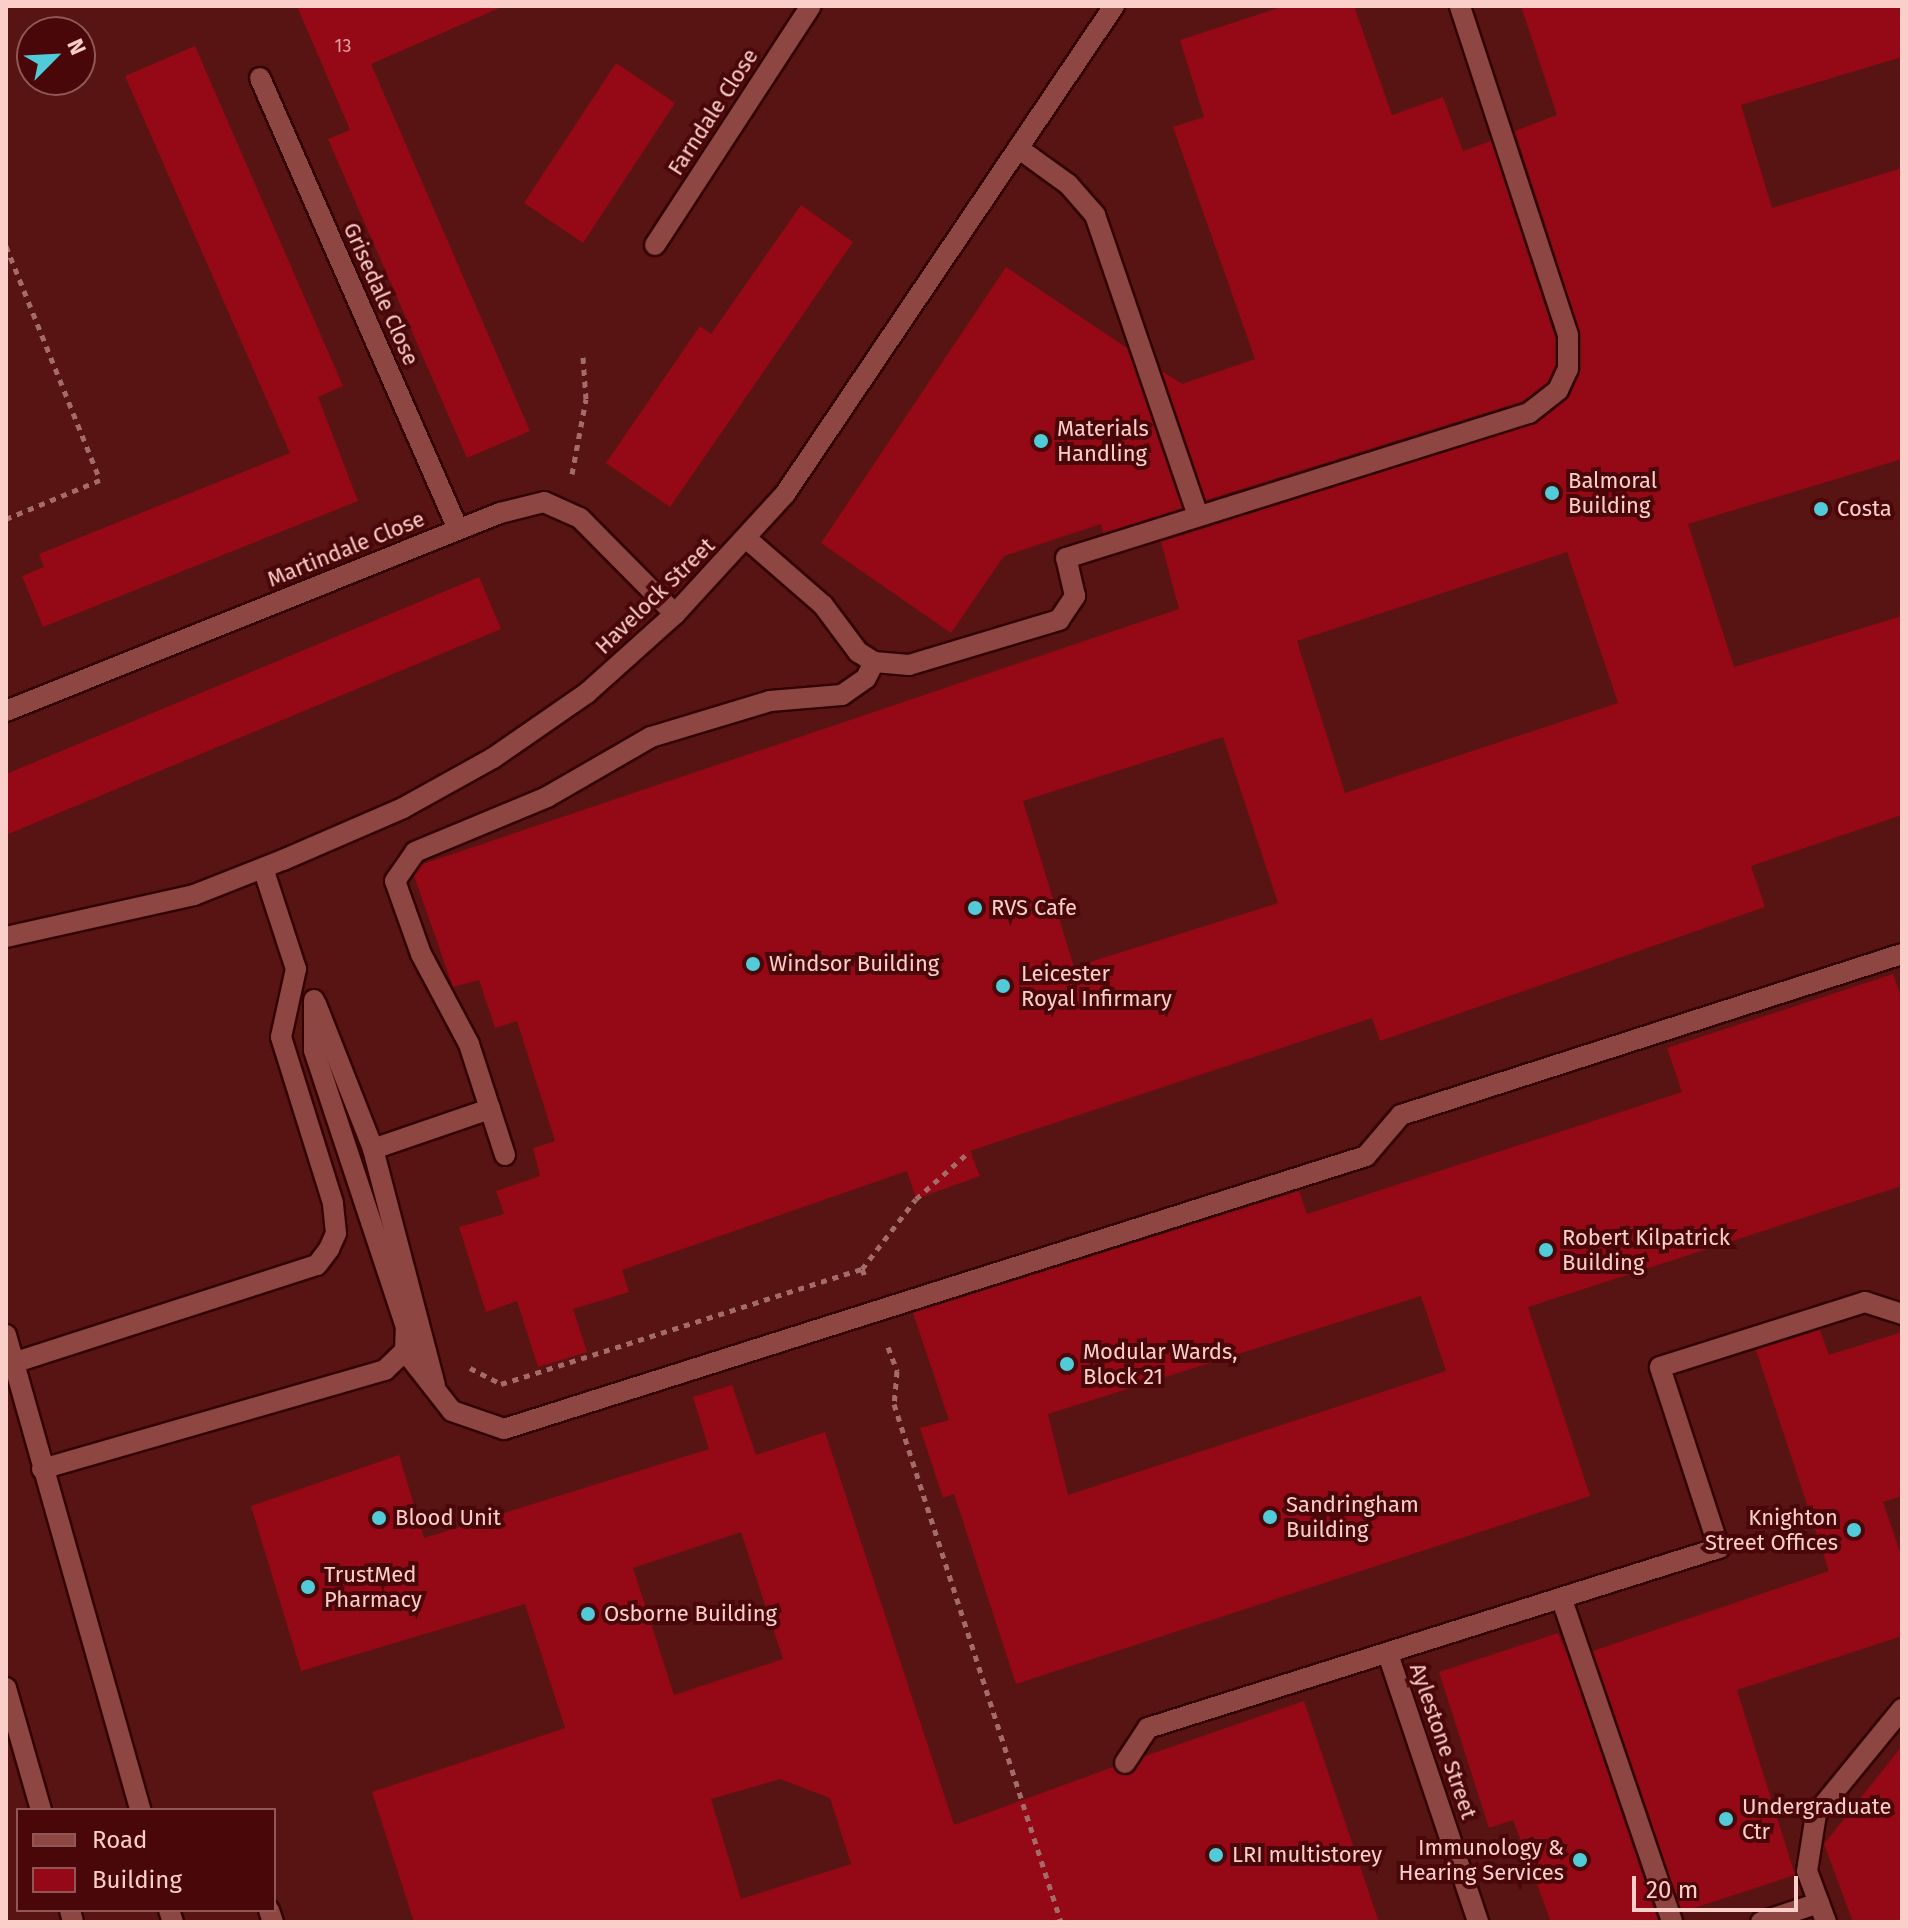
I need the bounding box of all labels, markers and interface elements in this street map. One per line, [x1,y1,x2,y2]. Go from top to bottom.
north arrow [16,16,96,96]
text: N [61,35,92,59]
house number: 13 [335,35,351,57]
street label: Farndale Close [662,44,764,180]
street label: Grisedale Close [338,219,424,369]
place label: Materials Handling [1057,415,1149,466]
marker: Materials Handling [1032,432,1050,450]
place label: Balmoral Building [1568,467,1657,518]
marker: Balmoral Building [1543,484,1561,502]
place label: Costa [1837,496,1892,522]
marker: Costa [1812,500,1830,518]
street label: Martindale Close [264,505,428,593]
street label: Havelock Street [590,532,720,660]
place label: RVS Cafe [991,895,1077,921]
marker: RVS Cafe [966,899,984,917]
place label: Windsor Building [769,951,939,977]
marker: Windsor Building [744,955,762,973]
place label: Leicester Royal Infirmary [1021,960,1172,1012]
marker: Leicester Royal Infirmary [992,975,1014,997]
place label: Robert Kilpatrick Building [1562,1224,1730,1276]
marker: Robert Kilpatrick Building [1537,1241,1555,1259]
place label: Modular Wards, Block 21 [1083,1338,1238,1390]
marker: Modular Wards, Block 21 [1058,1355,1076,1373]
place label: Sandringham Building [1286,1491,1419,1542]
place label: Knighton Street Offices [1705,1504,1838,1556]
place label: Blood Unit [395,1505,501,1531]
marker: Sandringham Building [1261,1508,1279,1526]
marker: Blood Unit [370,1509,388,1527]
marker: Knighton Street Offices [1845,1521,1863,1539]
place label: TrustMed Pharmacy [324,1561,422,1612]
marker: TrustMed Pharmacy [299,1578,317,1596]
place label: Osborne Building [604,1601,777,1627]
marker: Osborne Building [579,1605,597,1623]
street label: Aylestone Street [1404,1660,1482,1822]
place label: Undergraduate Ctr [1742,1793,1891,1844]
legend [16,1808,276,1912]
marker: Undergraduate Ctr [1717,1810,1735,1828]
text: Road [92,1826,147,1854]
place label: Immunology & Hearing Services [1399,1834,1564,1886]
place label: LRI multistorey [1232,1842,1382,1868]
marker: LRI multistorey [1207,1846,1225,1864]
marker: Immunology & Hearing Services [1571,1851,1589,1869]
scale bar [1636,1860,1802,1910]
text: Building [92,1866,182,1894]
text: 20 m [1646,1876,1698,1904]

